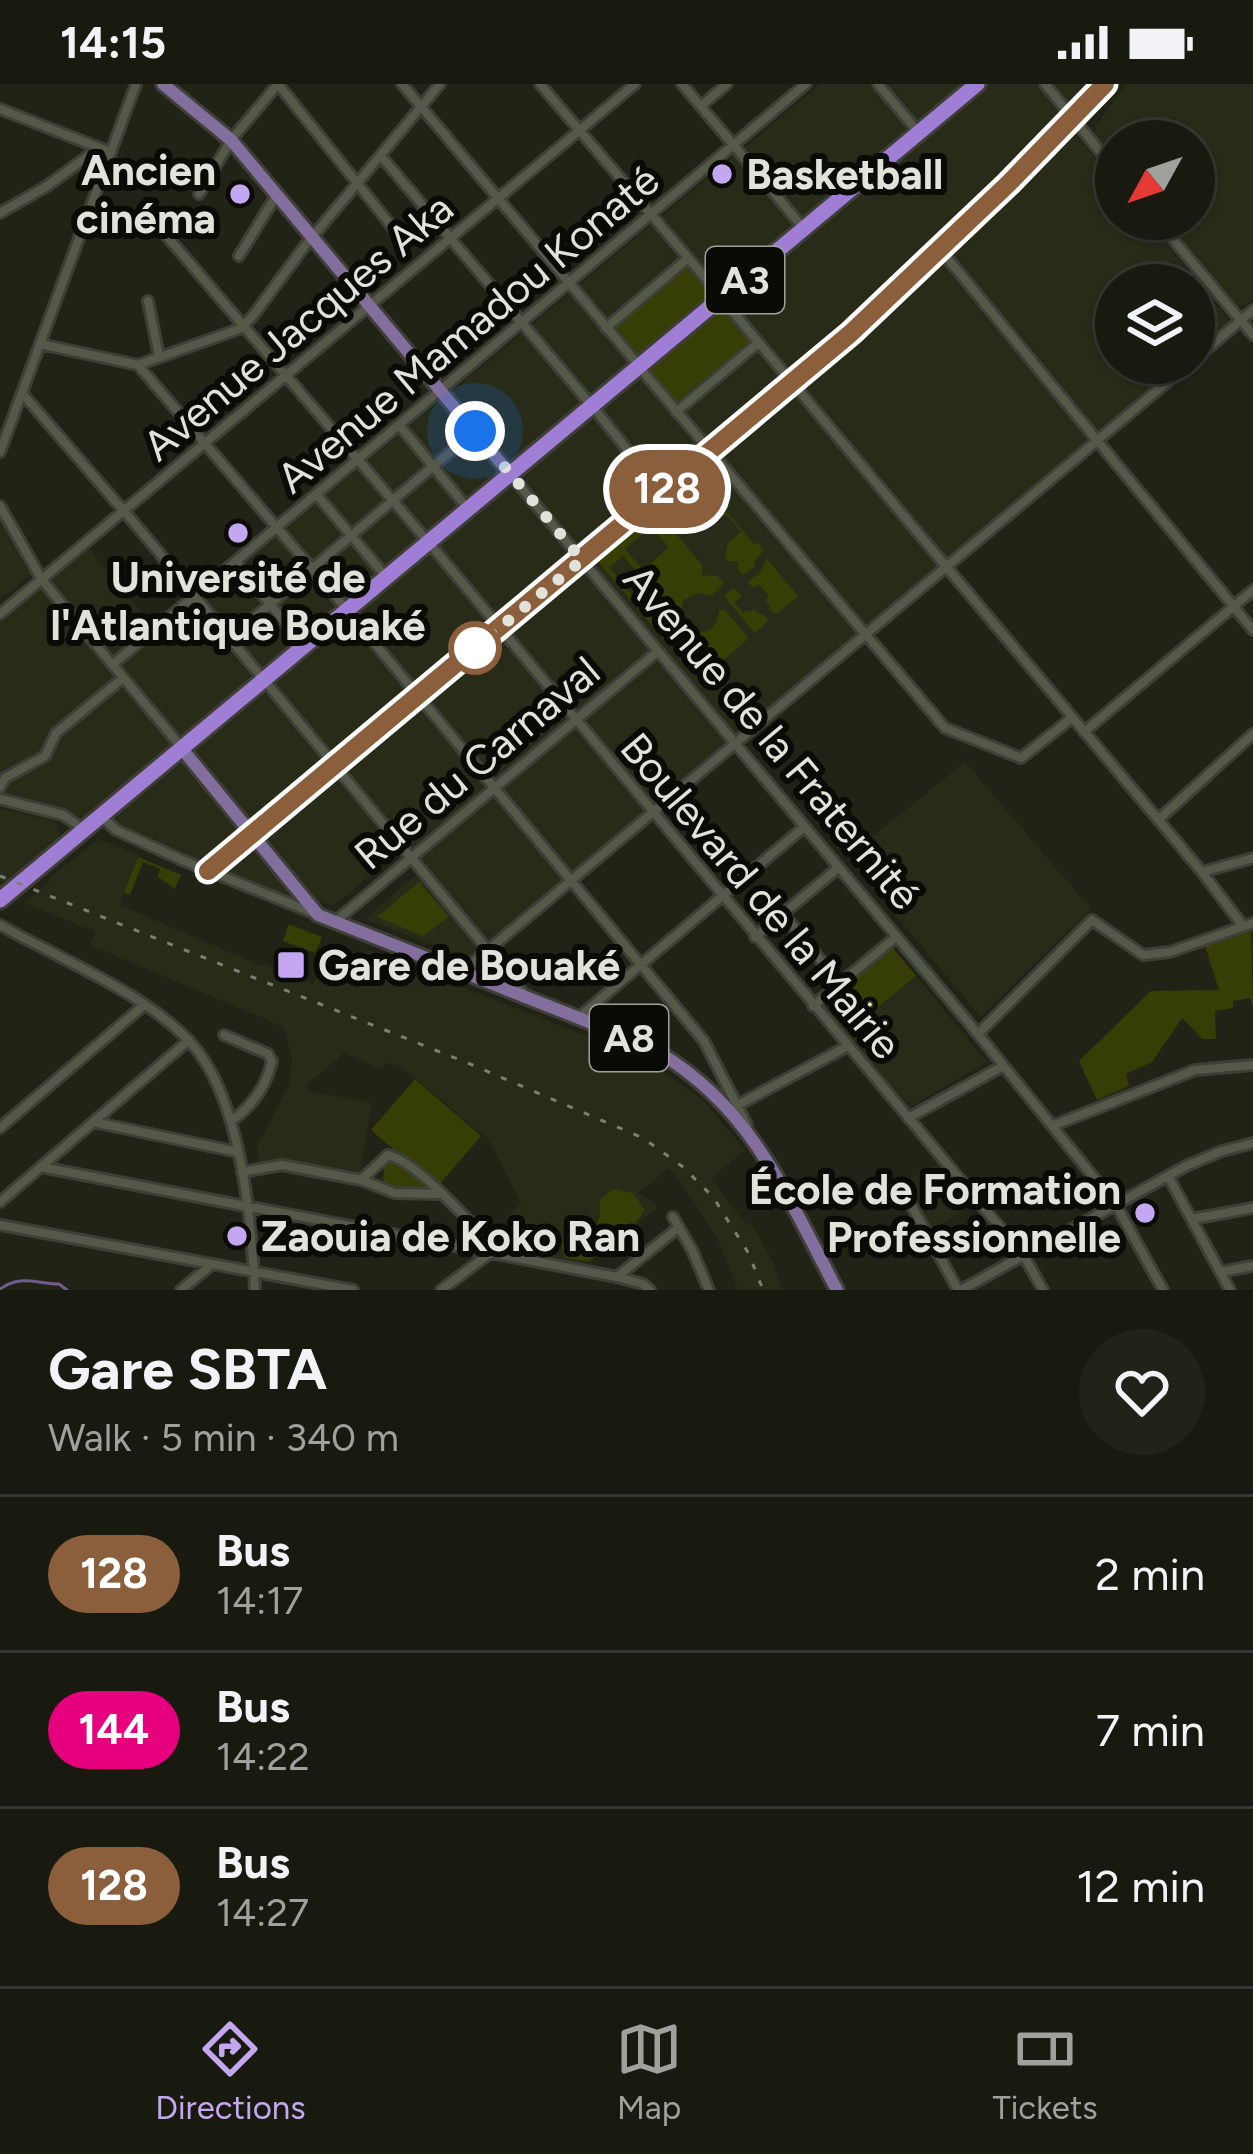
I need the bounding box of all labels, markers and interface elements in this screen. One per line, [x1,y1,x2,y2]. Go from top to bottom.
text: 14:15 [60,15,166,69]
north arrow [1095,120,1215,240]
map controls [1095,120,1215,384]
place label: Ancien cinéma [76,145,216,244]
place label: Basketball [746,149,943,200]
street label: Avenue Mamadou Konaté [267,154,669,504]
marker: Basketball [709,161,735,187]
marker: Ancien cinéma [227,181,253,207]
street label: Avenue Jacques Aka [133,183,463,471]
road number: A3 [706,247,784,313]
button: layers [1095,264,1215,384]
your location [445,401,505,461]
line badge: 128 [598,450,736,528]
text: 128 [633,463,701,514]
marker: Université de l'Atlantique Bouaké [225,520,251,546]
place label: Université de l'Atlantique Bouaké [50,552,426,651]
street label: Avenue de la Fraternité [613,554,931,920]
unlabelled marker [450,623,500,673]
street label: Rue du Carnaval [344,646,610,880]
street label: Boulevard de la Mairie [610,723,912,1069]
place label: Gare de Bouaké [318,940,620,991]
marker: Gare de Bouaké [275,949,307,981]
road number: A8 [590,1005,668,1071]
place label: École de Formation Professionnelle [749,1164,1121,1263]
marker: École de Formation Professionnelle [1132,1200,1158,1226]
place label: Zaouia de Koko Ran [261,1211,640,1262]
marker: Zaouia de Koko Ran [224,1223,250,1249]
button: heart [1079,1329,1205,1455]
text: Gare SBTA [48,1335,327,1403]
text: Walk · 5 min · 340 m [48,1414,399,1461]
text: Bus [216,1523,290,1577]
text: 2 min [1095,1547,1205,1601]
text: 128 [80,1548,148,1599]
text: 14:17 [216,1577,303,1624]
text: Bus [216,1679,290,1733]
text: 7 min [1096,1703,1205,1757]
text: 144 [79,1704,149,1755]
text: 14:22 [216,1733,310,1780]
text: Bus [216,1835,290,1889]
text: 12 min [1076,1859,1205,1913]
text: 128 [80,1860,148,1911]
text: 14:27 [216,1889,309,1936]
tab: Directions [155,2016,306,2127]
tab: Map [616,2016,682,2127]
tab: Tickets [993,2016,1098,2127]

